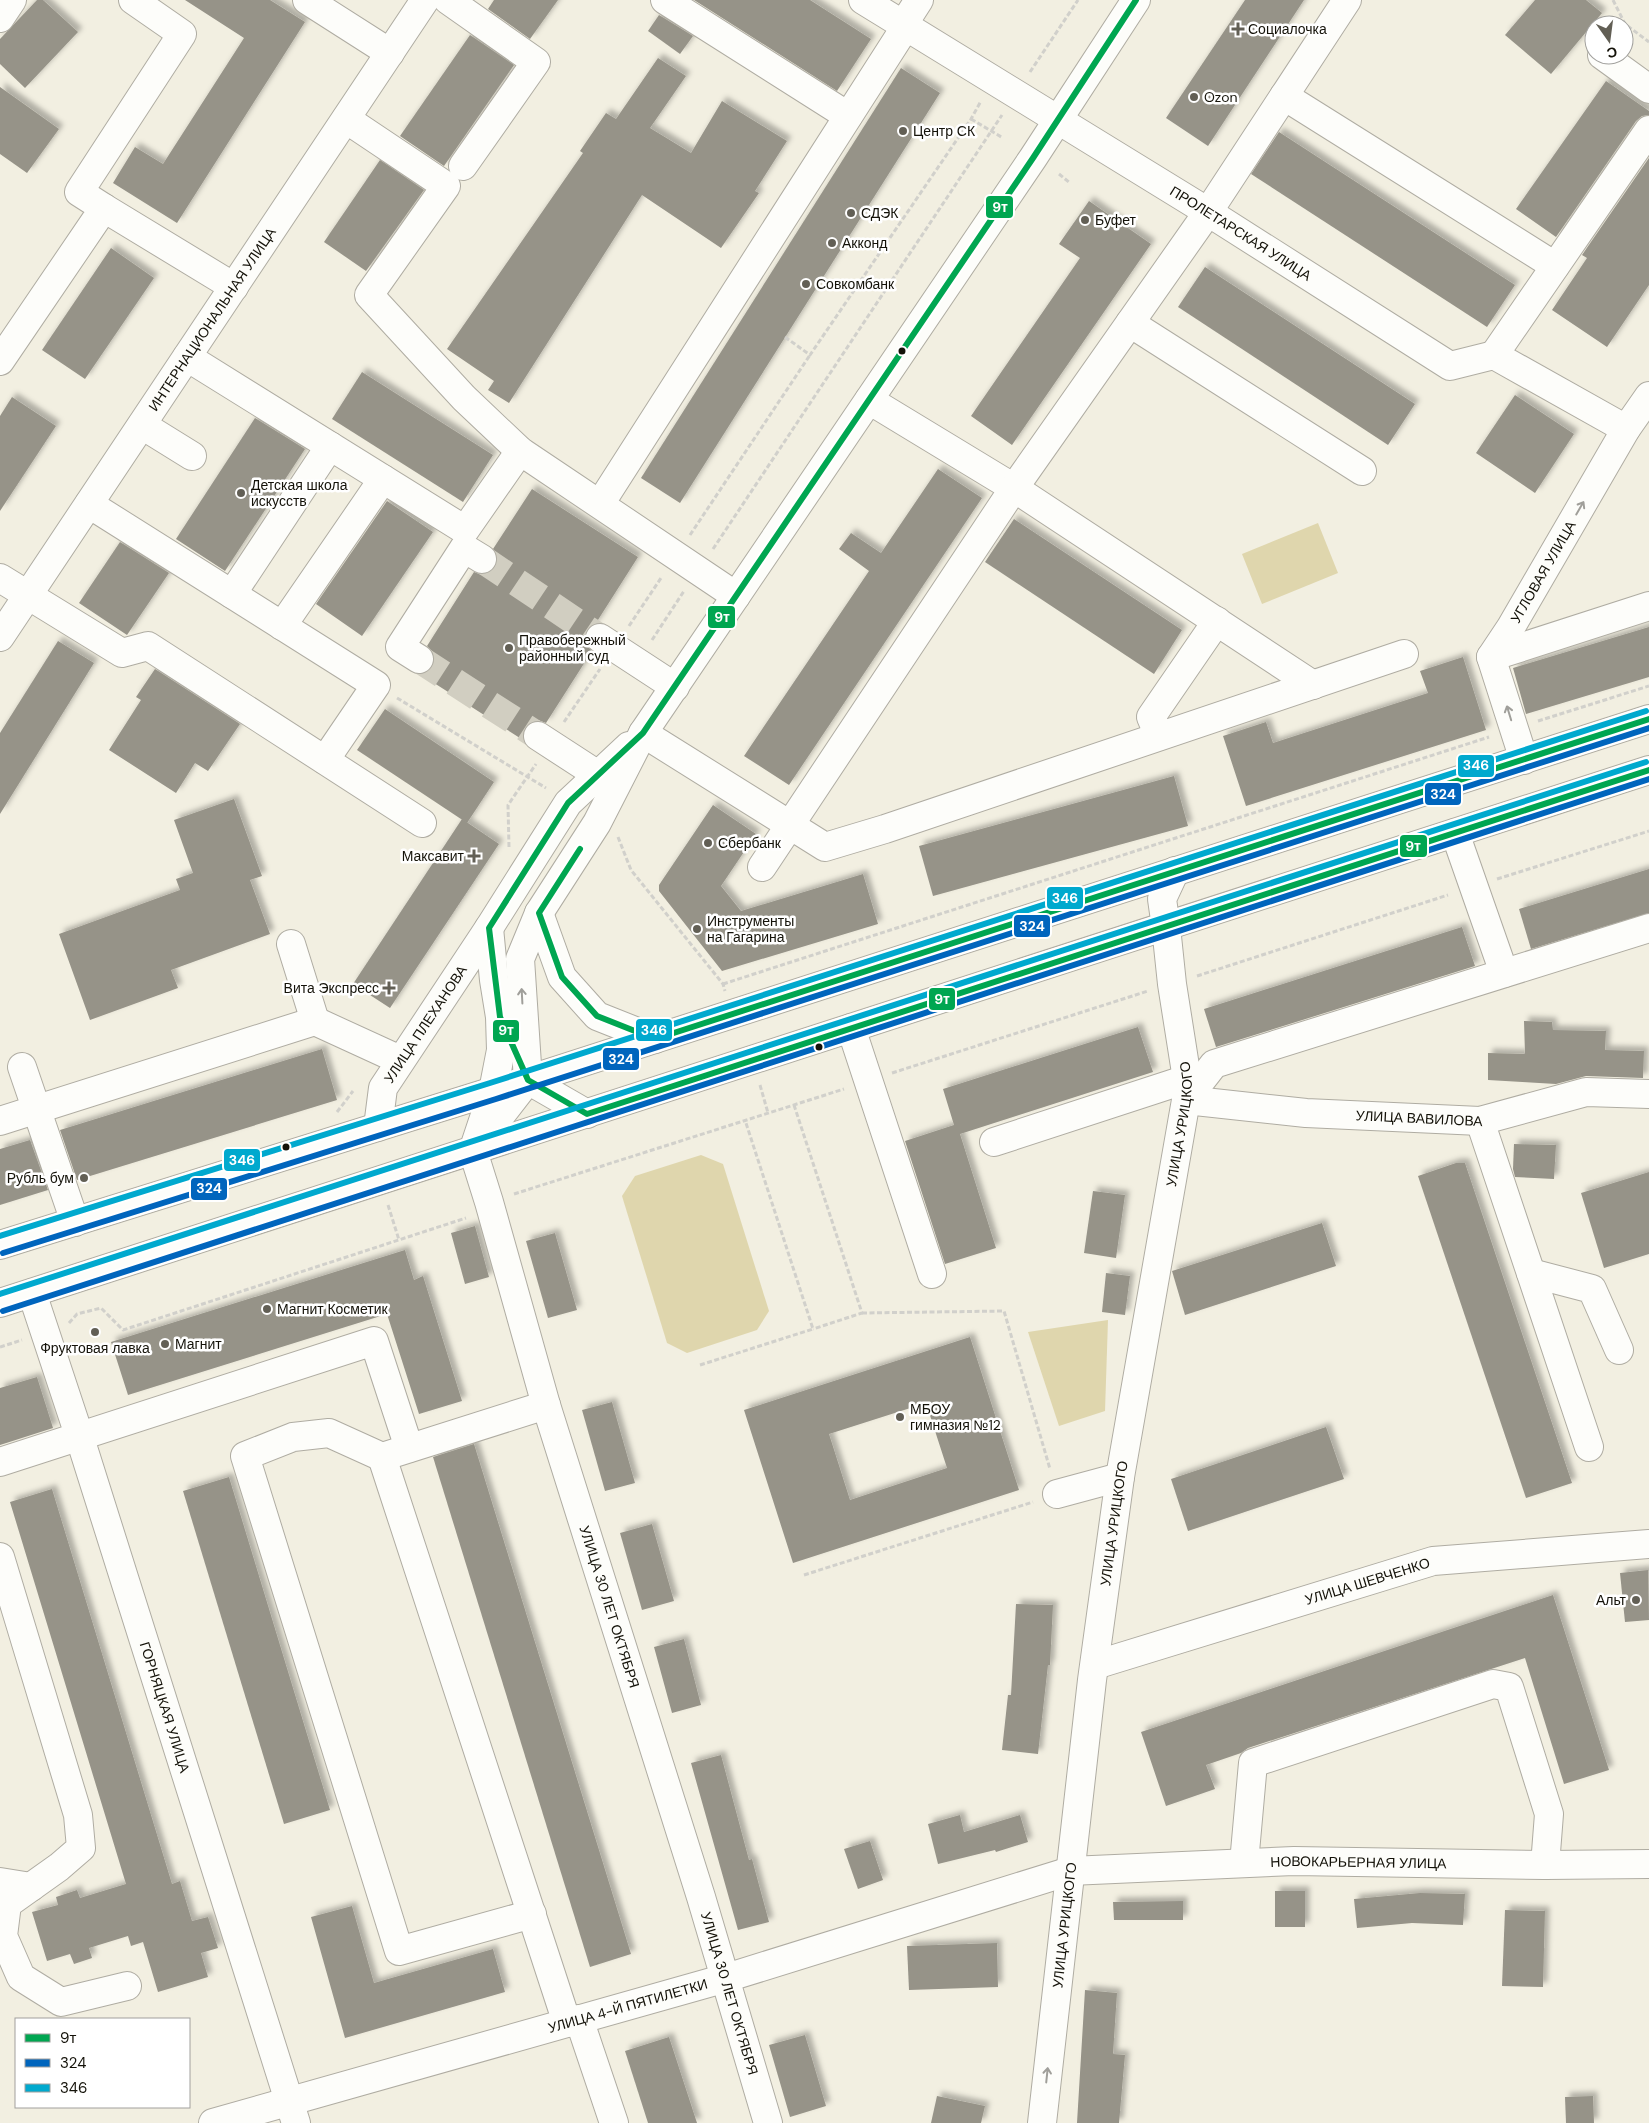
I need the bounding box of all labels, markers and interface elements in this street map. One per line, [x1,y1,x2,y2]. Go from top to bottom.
north arrow [1584,15,1634,65]
place label: Социалочка [1248,20,1327,38]
marker: Социалочка [1232,23,1244,35]
text: С [1605,43,1619,63]
place label: Ozon [1204,88,1238,106]
marker: Ozon [1188,91,1200,103]
place label: Центр СК [913,122,976,140]
marker: Центр СК [897,125,909,137]
street label: ПРОЛЕТАРСКАЯ УЛИЦА [1167,182,1315,285]
line badge: 9т [985,195,1014,219]
text: 9т [992,198,1008,216]
place label: СДЭК [861,204,899,222]
marker: СДЭК [845,207,857,219]
place label: Буфет [1095,211,1137,229]
marker: Буфет [1079,214,1091,226]
street label: ИНТЕРНАЦИОНАЛЬНАЯ УЛИЦА [144,223,280,415]
place label: Акконд [842,234,887,252]
marker: Акконд [826,237,838,249]
place label: Совкомбанк [816,275,895,293]
marker: Совкомбанк [800,278,812,290]
unlabelled marker [897,346,907,356]
place label: Детская школа искусств [251,476,348,510]
marker: Детская школа искусств [235,487,247,499]
one-way arrow [1575,501,1585,516]
street label: УГЛОВАЯ УЛИЦА [1506,517,1580,626]
line badge: 9т [707,605,736,629]
text: 9т [714,608,730,626]
place label: Правобережный районный суд [519,631,626,665]
marker: Правобережный районный суд [503,642,515,654]
one-way arrow [1504,706,1513,722]
line badge: 346 [1457,754,1495,778]
text: 346 [1463,756,1489,774]
line badge: 324 [1424,782,1462,806]
text: 324 [1430,785,1456,803]
place label: Сбербанк [718,834,782,852]
line badge: 9т [1399,834,1428,858]
marker: Сбербанк [702,837,714,849]
text: 9т [1405,837,1421,855]
place label: Максавит [402,847,465,865]
marker: Максавит [468,850,480,862]
line badge: 346 [1046,886,1084,910]
text: 346 [1052,889,1078,907]
place label: Инструменты на Гагарина [707,912,794,946]
line badge: 324 [1013,914,1051,938]
text: 324 [1019,917,1045,935]
marker: Инструменты на Гагарина [691,923,703,935]
street label: УЛИЦА ПЛЕХАНОВА [380,961,471,1086]
place label: Вита Экспресс [284,979,379,997]
marker: Вита Экспресс [383,982,395,994]
line badge: 9т [928,987,956,1011]
one-way arrow [517,988,526,1004]
text: 9т [934,990,950,1008]
line badge: 346 [635,1018,673,1042]
line badge: 9т [492,1019,520,1043]
text: 9т [498,1021,514,1039]
text: 346 [641,1021,667,1039]
unlabelled marker [814,1042,824,1052]
line badge: 324 [602,1047,640,1071]
text: 324 [608,1050,634,1068]
street label: УЛИЦА УРИЦКОГО [1162,1060,1196,1188]
street label: УЛИЦА ВАВИЛОВА [1355,1106,1484,1130]
unlabelled marker [281,1142,291,1152]
line badge: 346 [223,1148,261,1172]
text: 346 [229,1151,255,1169]
place label: Рубль бум [7,1169,74,1187]
marker: Рубль бум [78,1172,90,1184]
line badge: 324 [190,1177,228,1201]
text: 324 [196,1179,222,1197]
place label: Магнит Косметик [277,1300,389,1318]
marker: Магнит Косметик [261,1303,273,1315]
marker: Фруктовая лавка [89,1326,101,1338]
place label: Магнит [175,1335,222,1353]
marker: Магнит [159,1338,171,1350]
place label: Фруктовая лавка [40,1339,150,1357]
place label: МБОУ гимназия №12 [910,1400,1001,1434]
marker: МБОУ гимназия №12 [894,1411,906,1423]
street label: УЛИЦА УРИЦКОГО [1096,1459,1132,1587]
street label: УЛИЦА 30 ЛЕТ ОКТЯБРЯ [576,1523,644,1690]
street label: УЛИЦА ШЕВЧЕНКО [1303,1553,1432,1609]
place label: Альт [1596,1591,1627,1609]
marker: Альт [1630,1594,1642,1606]
street label: ГОРНЯЦКАЯ УЛИЦА [136,1639,194,1776]
street label: НОВОКАРЬЕРНАЯ УЛИЦА [1270,1852,1447,1872]
street label: УЛИЦА УРИЦКОГО [1048,1861,1080,1989]
street label: УЛИЦА 30 ЛЕТ ОКТЯБРЯ [697,1910,762,2077]
street label: УЛИЦА 4-Й ПЯТИЛЕТКИ [546,1975,710,2037]
legend [15,2018,190,2108]
text: 9т [60,2028,76,2048]
text: 324 [60,2053,86,2073]
one-way arrow [1042,2067,1052,2083]
text: 346 [60,2078,87,2098]

